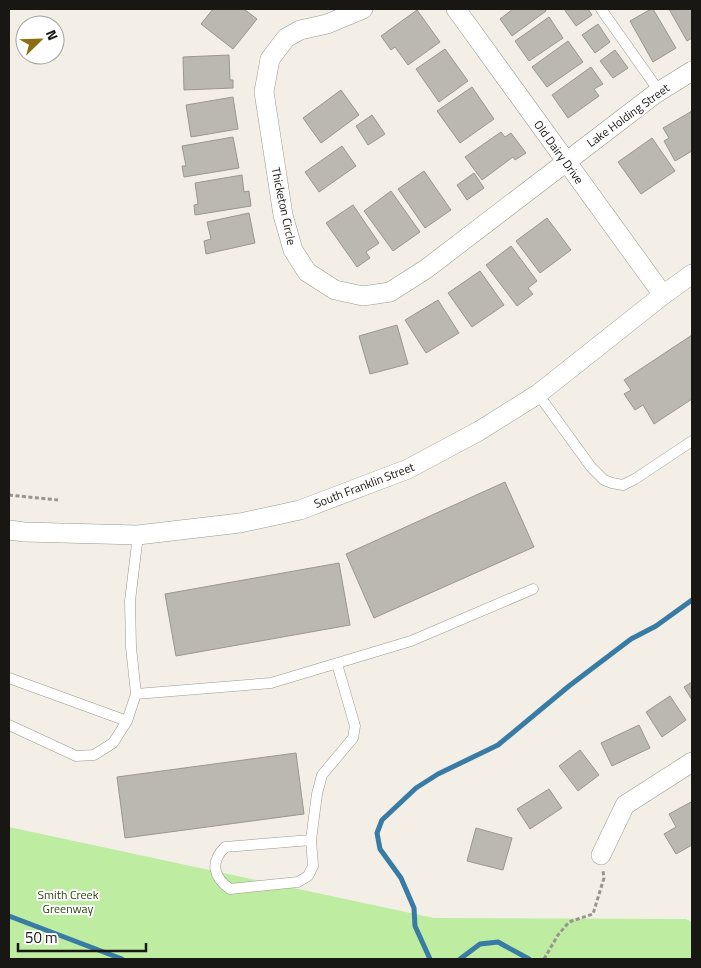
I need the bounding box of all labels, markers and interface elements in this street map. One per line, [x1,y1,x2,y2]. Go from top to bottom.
north arrow [15,15,65,65]
text: N [41,26,64,43]
street label: Lake Holding Street [583,78,674,152]
street label: Old Dairy Drive [529,116,589,188]
street label: Thicketon Circle [266,165,302,247]
street label: South Franklin Street [311,457,418,513]
park label: Smith Creek Greenway [38,885,99,918]
scale bar [18,920,145,952]
text: 50 m [25,926,58,949]

